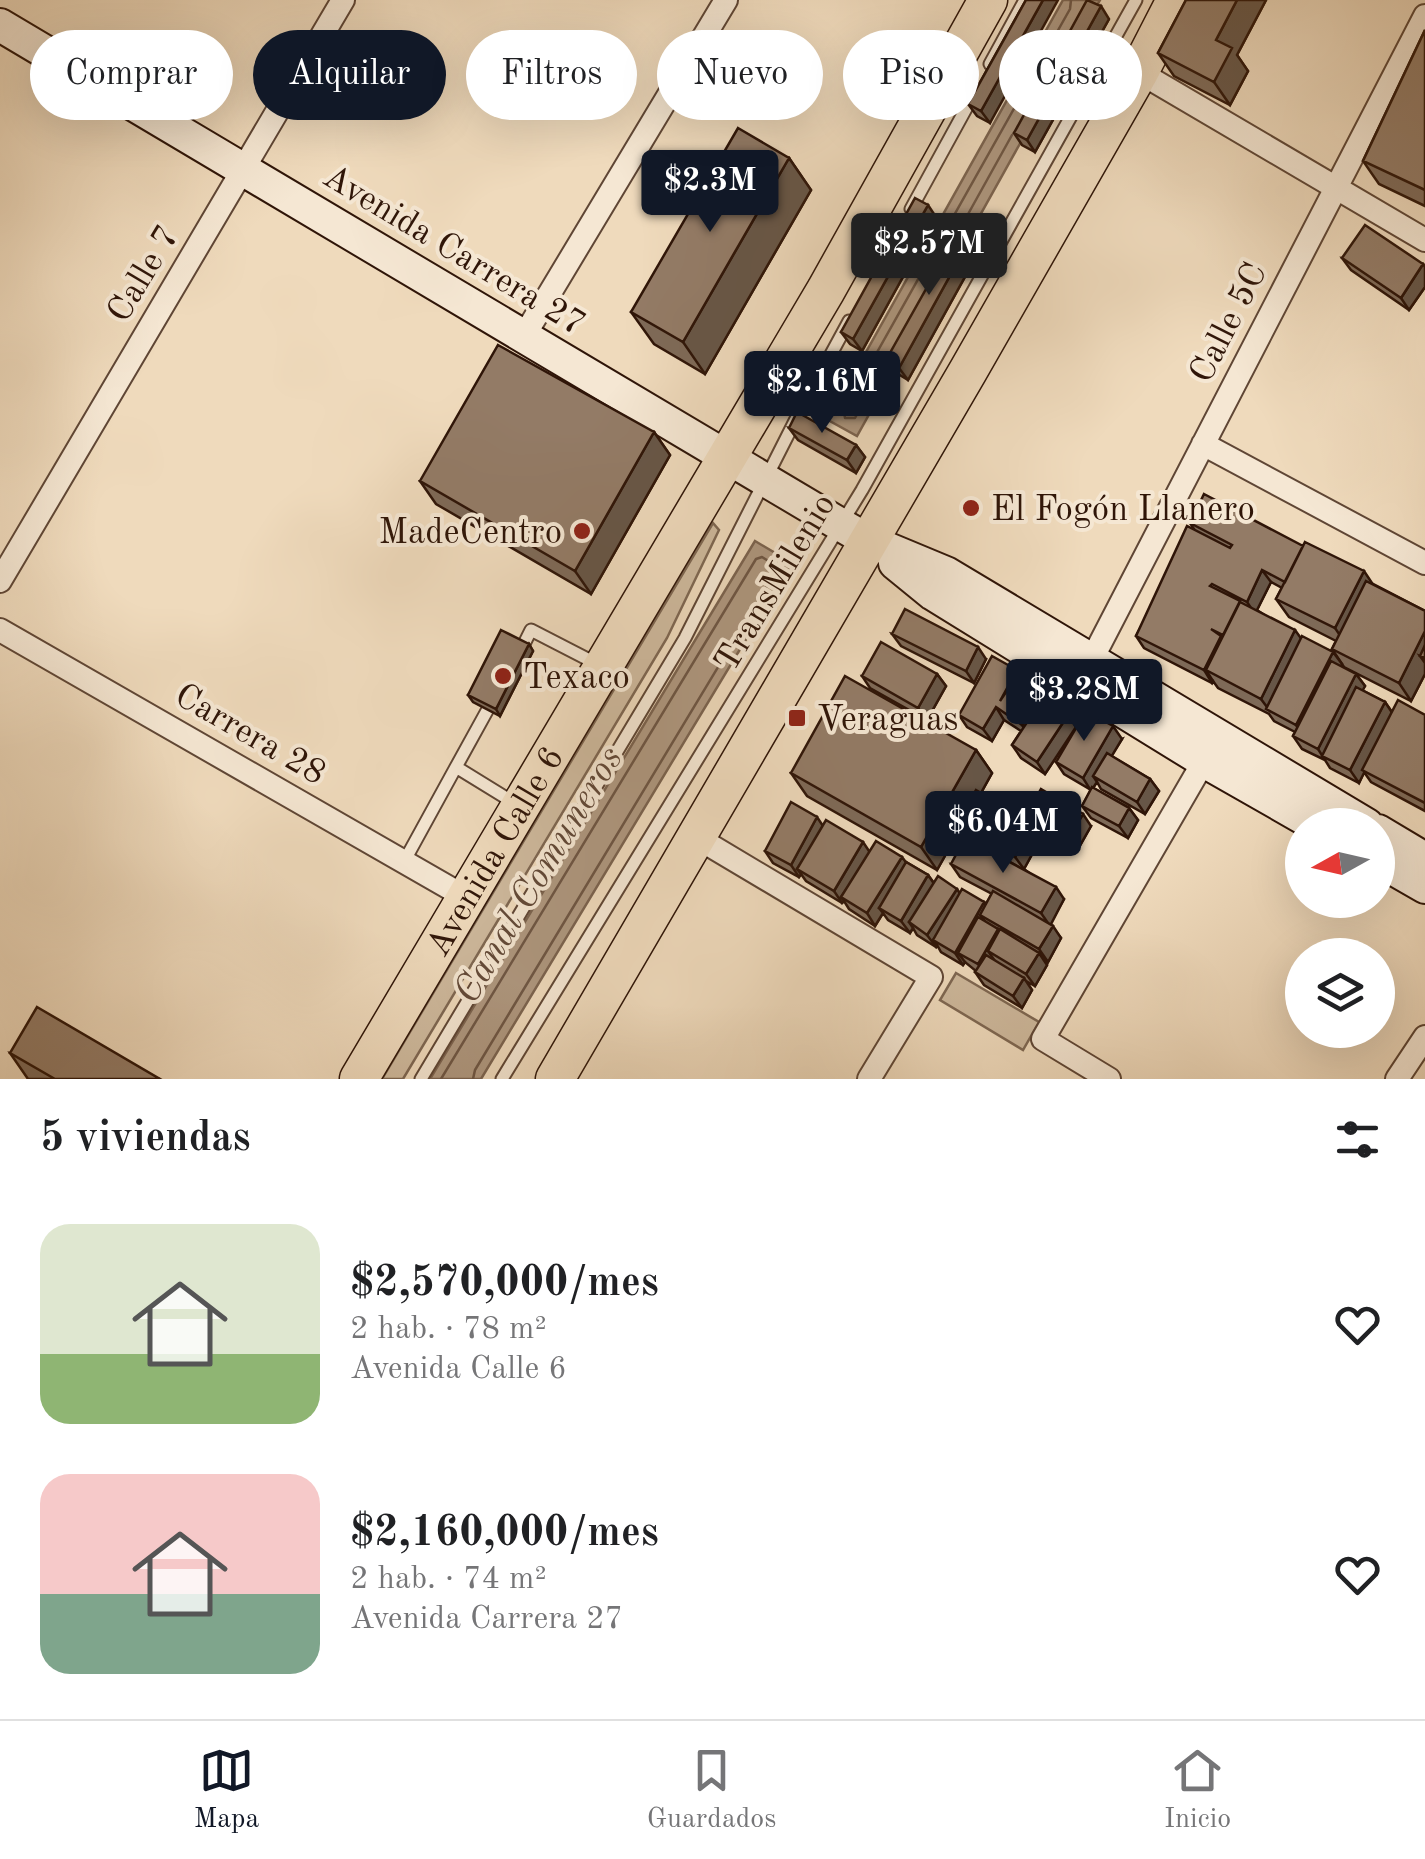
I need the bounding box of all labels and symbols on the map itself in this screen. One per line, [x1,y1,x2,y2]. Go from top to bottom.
pin: $2.3M [640,150,780,235]
street label: Avenida Carrera 27 [317,159,591,343]
pin: $2.57M [848,213,1010,298]
street label: Calle 7 [102,220,186,329]
street label: Calle 5C [1184,258,1274,389]
pin: $2.16M [741,351,903,436]
street label: TransMilenio [709,488,843,678]
place label: El Fogón Llanero [991,493,1255,528]
marker: El Fogón Llanero [960,497,982,519]
place label: MadeCentro [379,516,562,551]
marker: MadeCentro [571,520,593,542]
pin: $3.28M [1003,659,1165,744]
place label: Texaco [523,661,630,696]
marker: Texaco [492,665,514,687]
street label: Carrera 28 [168,678,331,792]
place label: Veraguas [817,703,958,738]
marker: Veraguas [786,707,808,729]
street label: Avenida Calle 6 [421,741,572,963]
water label: Canal Comuneros [448,741,631,1011]
pin: $6.04M [922,791,1084,876]
north arrow [1285,808,1395,918]

